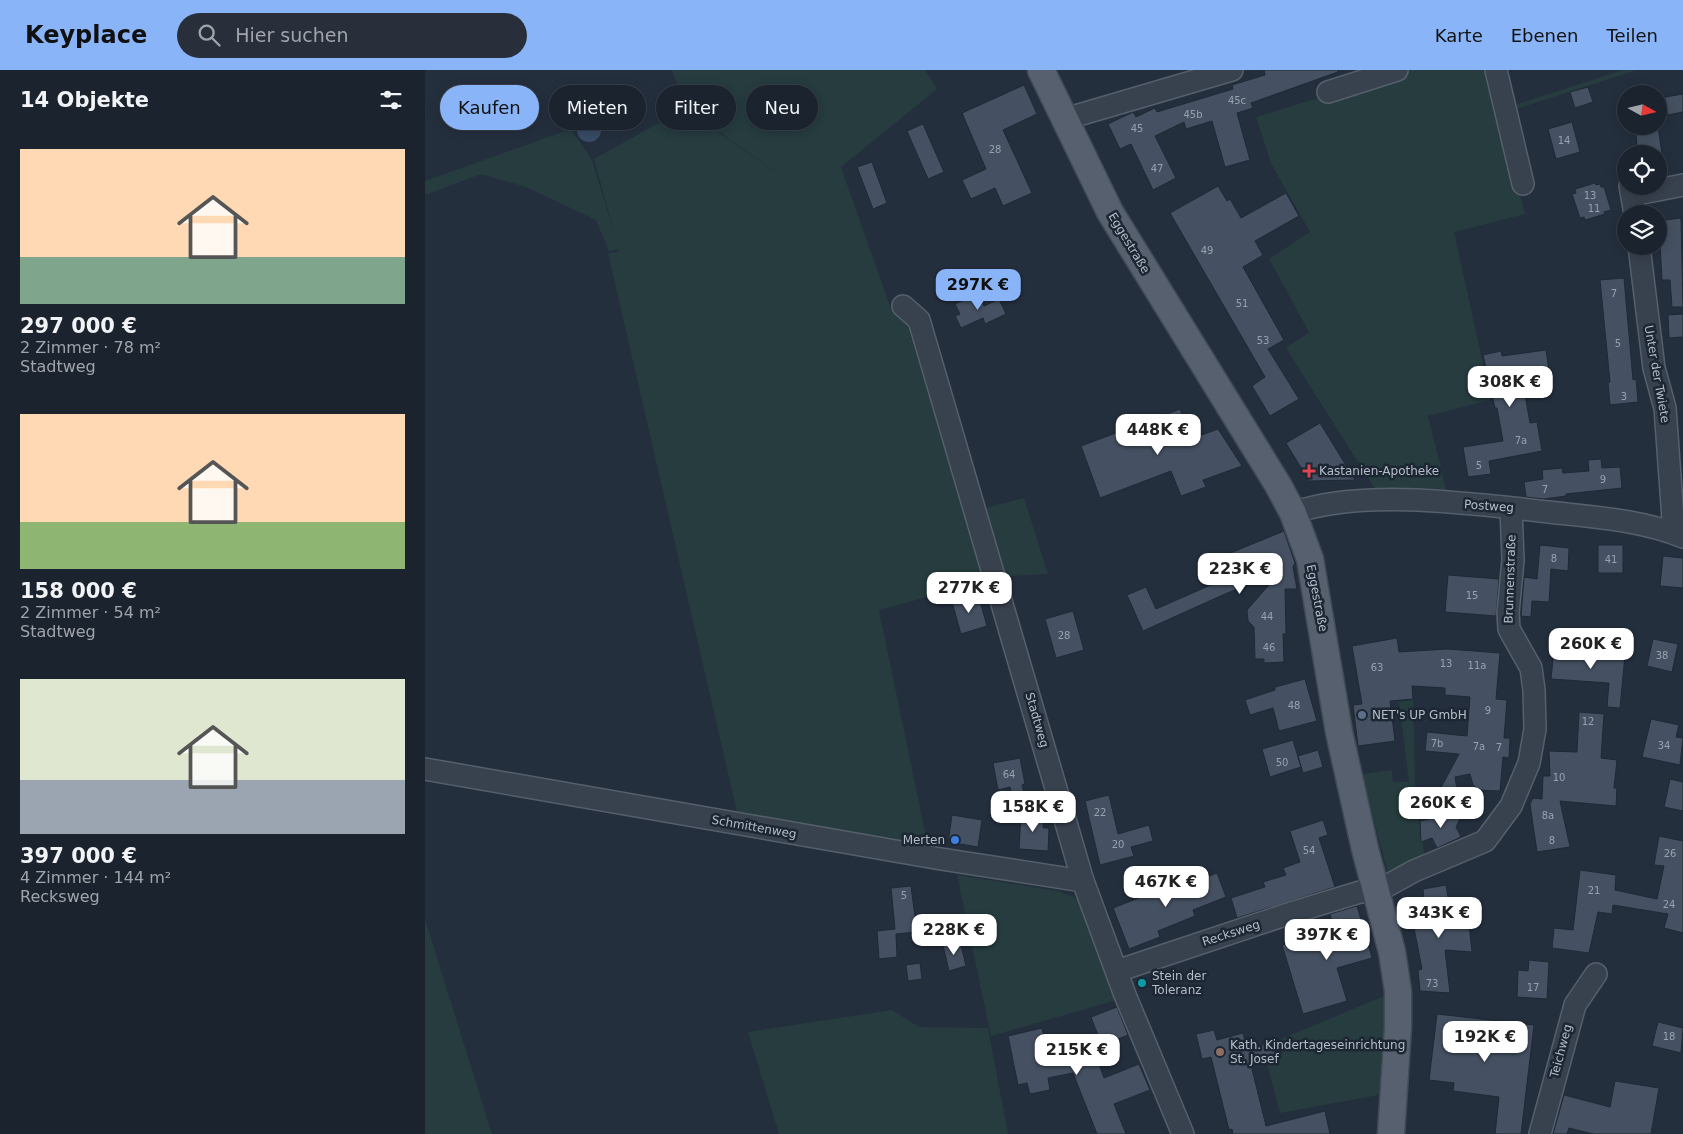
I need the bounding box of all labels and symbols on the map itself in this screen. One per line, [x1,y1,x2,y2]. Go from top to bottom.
north arrow [1617,85,1667,135]
house number: 45c [1228,95,1246,106]
house number: 45b [1183,109,1203,120]
house number: 45 [1131,123,1143,134]
house number: 14 [1558,135,1570,146]
house number: 28 [989,144,1001,155]
house number: 47 [1151,163,1163,174]
house number: 13 [1584,190,1596,201]
house number: 11 [1588,203,1600,214]
street label: Eggestraße [1105,210,1153,276]
house number: 49 [1201,245,1213,256]
pin: 297K € [937,268,1019,311]
house number: 7 [1611,288,1617,299]
house number: 51 [1236,298,1248,309]
street label: Unter der Twiete [1642,324,1672,424]
house number: 53 [1257,335,1269,346]
house number: 5 [1615,338,1621,349]
pin: 308K € [1469,366,1551,408]
house number: 3 [1621,391,1627,402]
pin: 448K € [1117,414,1199,456]
house number: 7a [1515,435,1527,446]
house number: 5 [1476,460,1482,471]
place label: Kastanien-Apotheke [1319,464,1439,478]
marker: Kastanien-Apotheke [1303,465,1315,477]
house number: 9 [1600,474,1606,485]
house number: 7 [1542,484,1548,495]
street label: Postweg [1464,497,1514,515]
street label: Brunnenstraße [1501,534,1519,624]
pin: 223K € [1199,552,1281,595]
house number: 8 [1551,553,1557,564]
house number: 41 [1605,554,1617,565]
street label: Eggestraße [1304,563,1330,633]
pin: 277K € [928,572,1010,614]
house number: 15 [1466,590,1478,601]
house number: 44 [1261,611,1273,622]
pin: 260K € [1550,628,1632,670]
house number: 28 [1058,630,1070,641]
house number: 46 [1263,642,1275,653]
house number: 38 [1656,650,1668,661]
house number: 13 [1440,658,1452,669]
house number: 11a [1468,660,1486,671]
house number: 63 [1371,662,1383,673]
street label: Stadtweg [1022,691,1052,749]
house number: 48 [1288,700,1300,711]
house number: 9 [1485,705,1491,716]
place label: NET's UP GmbH [1372,708,1467,722]
marker: NET's UP GmbH [1356,709,1368,721]
house number: 12 [1582,716,1594,727]
house number: 7b [1431,738,1443,749]
house number: 34 [1658,740,1670,751]
house number: 7a [1473,741,1485,752]
house number: 7 [1496,742,1502,753]
house number: 50 [1276,757,1288,768]
house number: 64 [1003,769,1015,780]
house number: 10 [1553,772,1565,783]
pin: 260K € [1400,786,1482,829]
pin: 158K € [992,790,1074,833]
house number: 22 [1094,807,1106,818]
house number: 8a [1542,810,1554,821]
street label: Schmittenweg [710,813,798,841]
place label: Merten [903,833,945,847]
marker: Merten [949,834,961,846]
house number: 8 [1549,835,1555,846]
house number: 20 [1112,839,1124,850]
house number: 54 [1303,845,1315,856]
house number: 26 [1664,848,1676,859]
pin: 467K € [1125,866,1207,908]
house number: 21 [1588,885,1600,896]
house number: 5 [901,890,907,901]
pin: 343K € [1398,896,1480,939]
house number: 24 [1663,899,1675,910]
pin: 228K € [913,914,995,956]
street label: Recksweg [1200,917,1262,949]
pin: 397K € [1286,918,1368,961]
place label: Stein der Toleranz [1151,969,1206,997]
marker: Stein der Toleranz [1136,977,1148,989]
house number: 73 [1426,978,1438,989]
house number: 17 [1527,982,1539,993]
pin: 192K € [1444,1020,1526,1063]
street label: Teichweg [1547,1023,1575,1080]
house number: 18 [1663,1031,1675,1042]
pin: 215K € [1036,1034,1118,1076]
place label: Kath. Kindertageseinrichtung St. Josef [1230,1038,1405,1066]
marker: Kath. Kindertageseinrichtung St. Josef [1214,1046,1226,1058]

